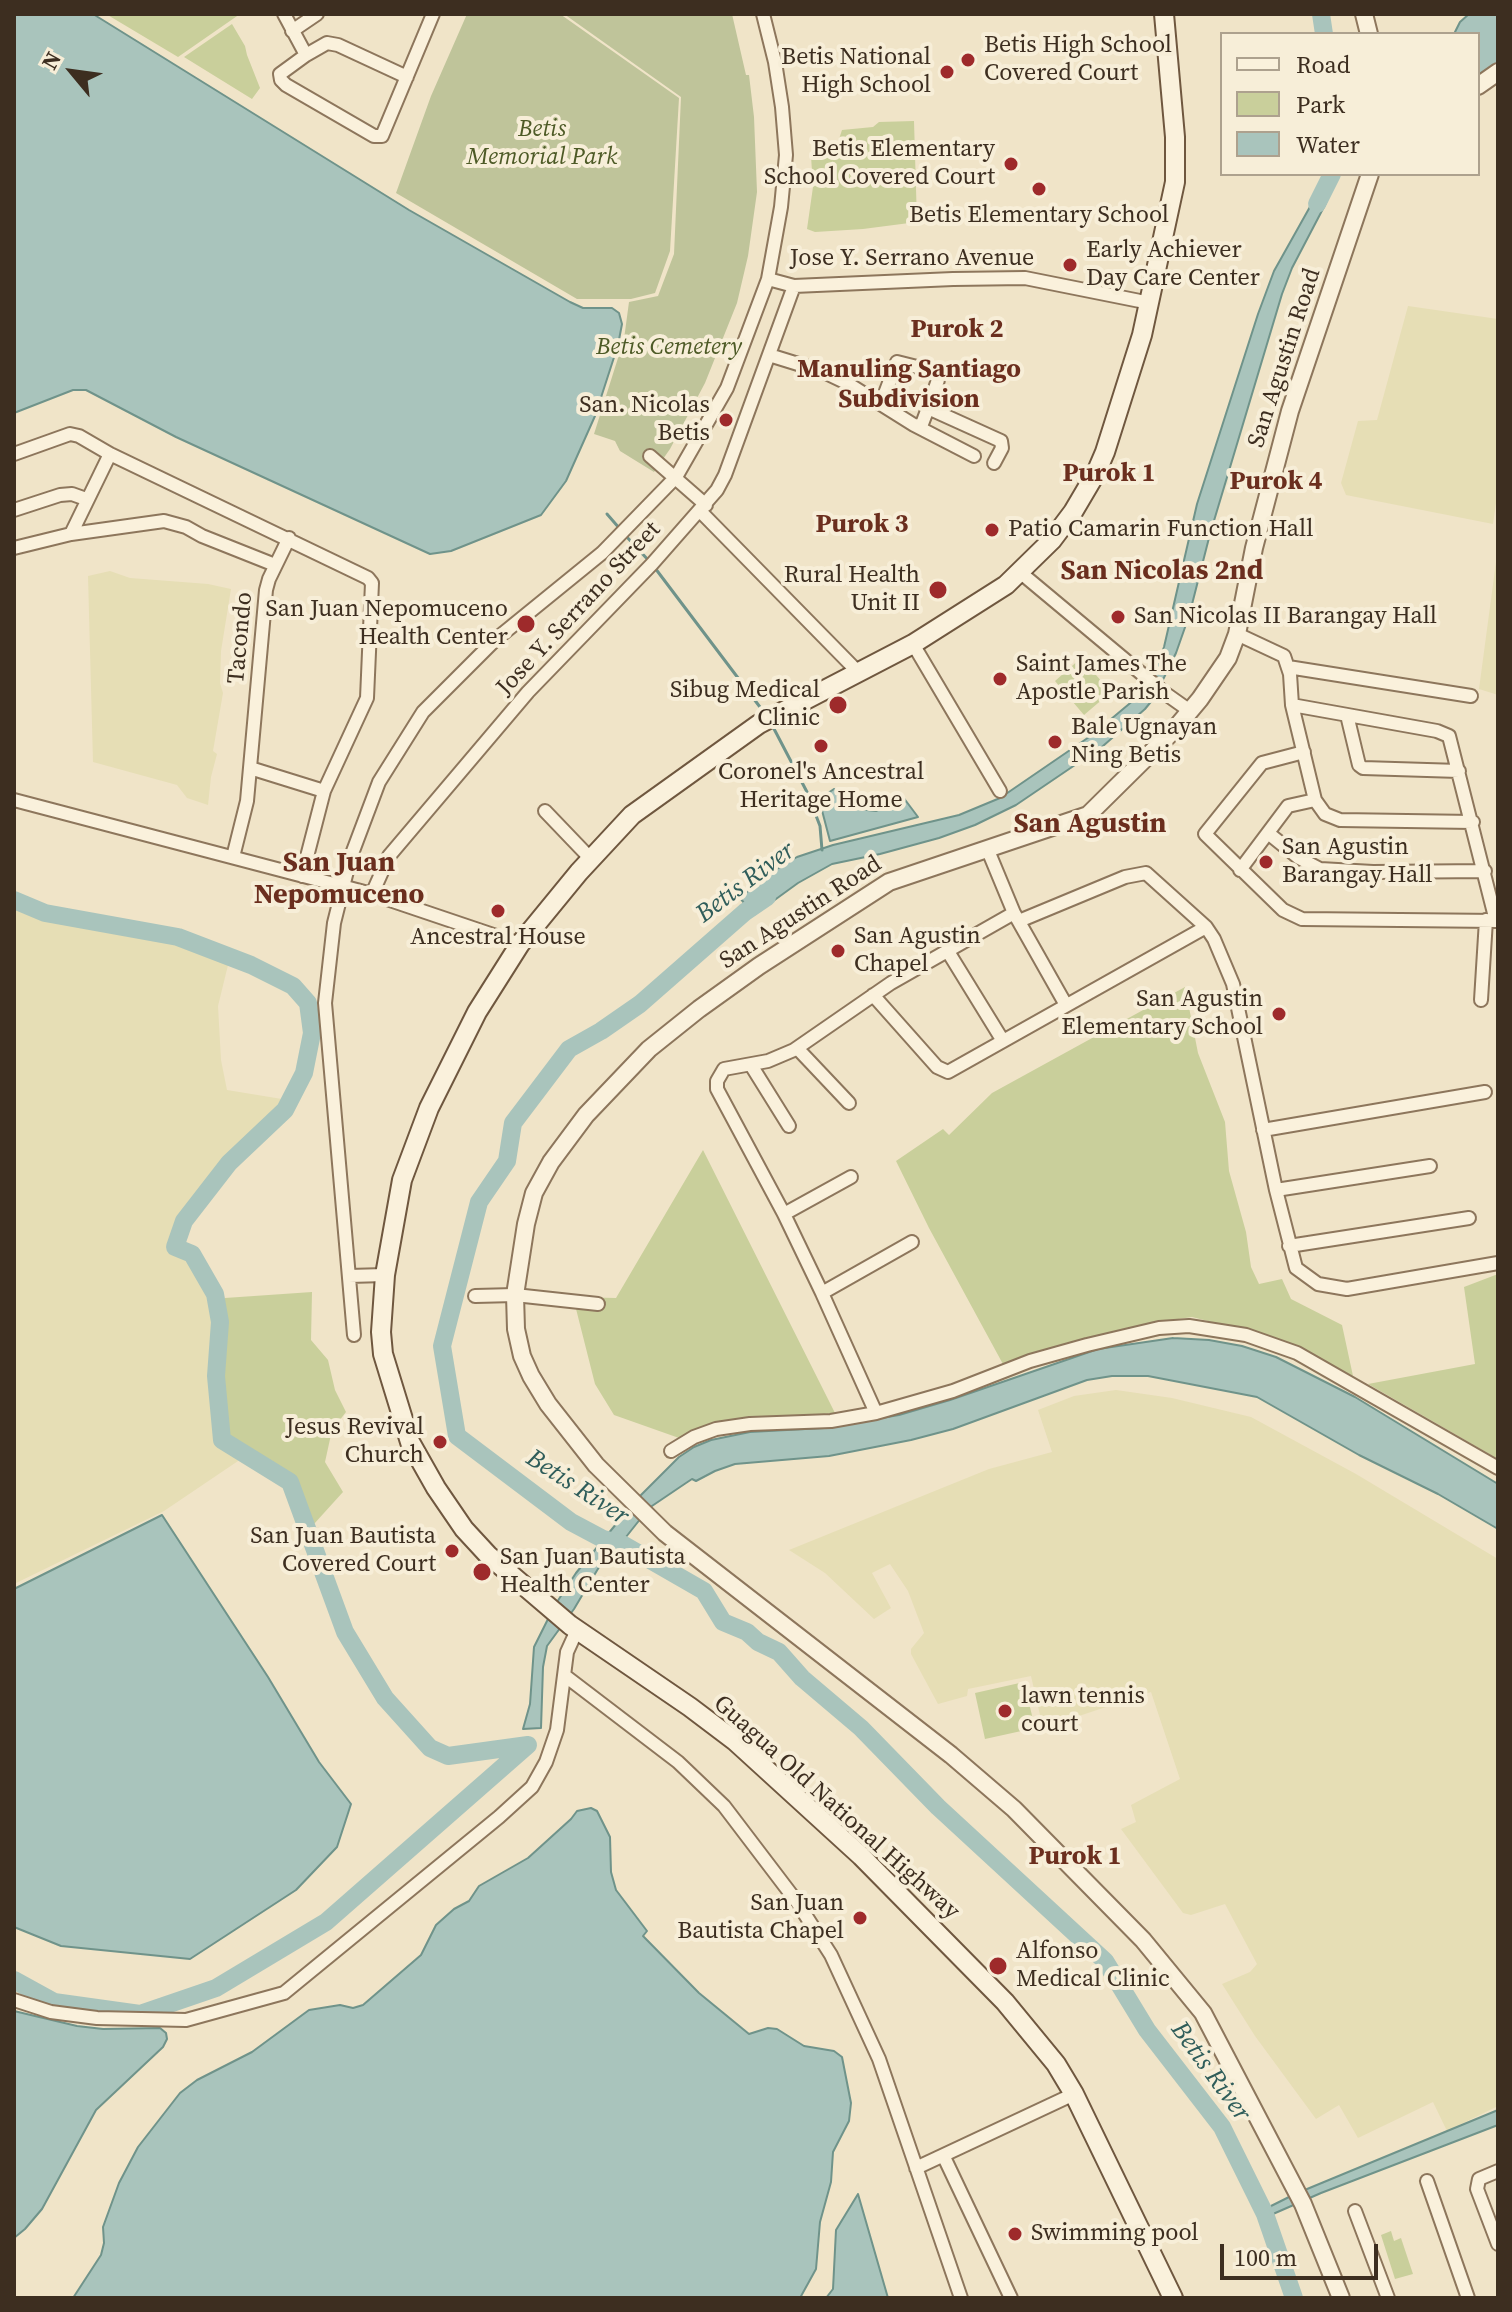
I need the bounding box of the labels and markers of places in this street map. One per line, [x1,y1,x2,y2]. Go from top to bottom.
place label: Betis High School Covered Court [984,32,1172,88]
place label: Betis National High School [781,44,931,100]
marker: Betis High School Covered Court [959,51,977,69]
marker: Betis National High School [938,63,956,81]
place label: Betis Elementary School Covered Court [764,136,995,192]
marker: Betis Elementary School Covered Court [1002,155,1020,173]
marker: Betis Elementary School [1030,180,1048,198]
place label: Betis Elementary School [909,202,1169,230]
place label: Early Achiever Day Care Center [1086,237,1260,293]
marker: Early Achiever Day Care Center [1061,256,1079,274]
place label: San. Nicolas Betis [579,392,710,448]
marker: San. Nicolas Betis [717,411,735,429]
place label: Patio Camarin Function Hall [1008,516,1313,544]
marker: Patio Camarin Function Hall [983,521,1001,539]
place label: Rural Health Unit II [784,562,920,618]
marker: Rural Health Unit II [927,579,949,601]
place label: San Juan Nepomuceno Health Center [266,596,508,652]
place label: San Nicolas II Barangay Hall [1134,603,1437,631]
marker: San Nicolas II Barangay Hall [1109,608,1127,626]
marker: San Juan Nepomuceno Health Center [515,613,537,635]
place label: Saint James The Apostle Parish [1016,651,1187,707]
marker: Saint James The Apostle Parish [991,670,1009,688]
place label: Sibug Medical Clinic [670,677,820,733]
marker: Sibug Medical Clinic [827,694,849,716]
place label: Bale Ugnayan Ning Betis [1071,714,1217,770]
marker: Bale Ugnayan Ning Betis [1046,733,1064,751]
marker: Coronel's Ancestral Heritage Home [812,737,830,755]
place label: Coronel's Ancestral Heritage Home [718,759,924,815]
place label: San Agustin Barangay Hall [1282,834,1432,890]
marker: San Agustin Barangay Hall [1257,853,1275,871]
marker: Ancestral House [489,902,507,920]
place label: San Agustin Chapel [854,923,981,979]
place label: Ancestral House [410,924,586,952]
marker: San Agustin Chapel [829,942,847,960]
place label: San Agustin Elementary School [1061,986,1263,1042]
marker: San Agustin Elementary School [1270,1005,1288,1023]
place label: Jesus Revival Church [285,1414,424,1470]
marker: Jesus Revival Church [431,1433,449,1451]
place label: San Juan Bautista Covered Court [250,1523,436,1579]
marker: San Juan Bautista Covered Court [443,1542,461,1560]
place label: San Juan Bautista Health Center [500,1544,686,1600]
marker: San Juan Bautista Health Center [471,1561,493,1583]
place label: lawn tennis court [1021,1683,1145,1739]
marker: lawn tennis court [996,1702,1014,1720]
place label: San Juan Bautista Chapel [677,1890,844,1946]
marker: San Juan Bautista Chapel [851,1909,869,1927]
place label: Alfonso Medical Clinic [1016,1938,1170,1994]
marker: Alfonso Medical Clinic [987,1955,1009,1977]
place label: Swimming pool [1031,2220,1199,2248]
marker: Swimming pool [1006,2225,1024,2243]

